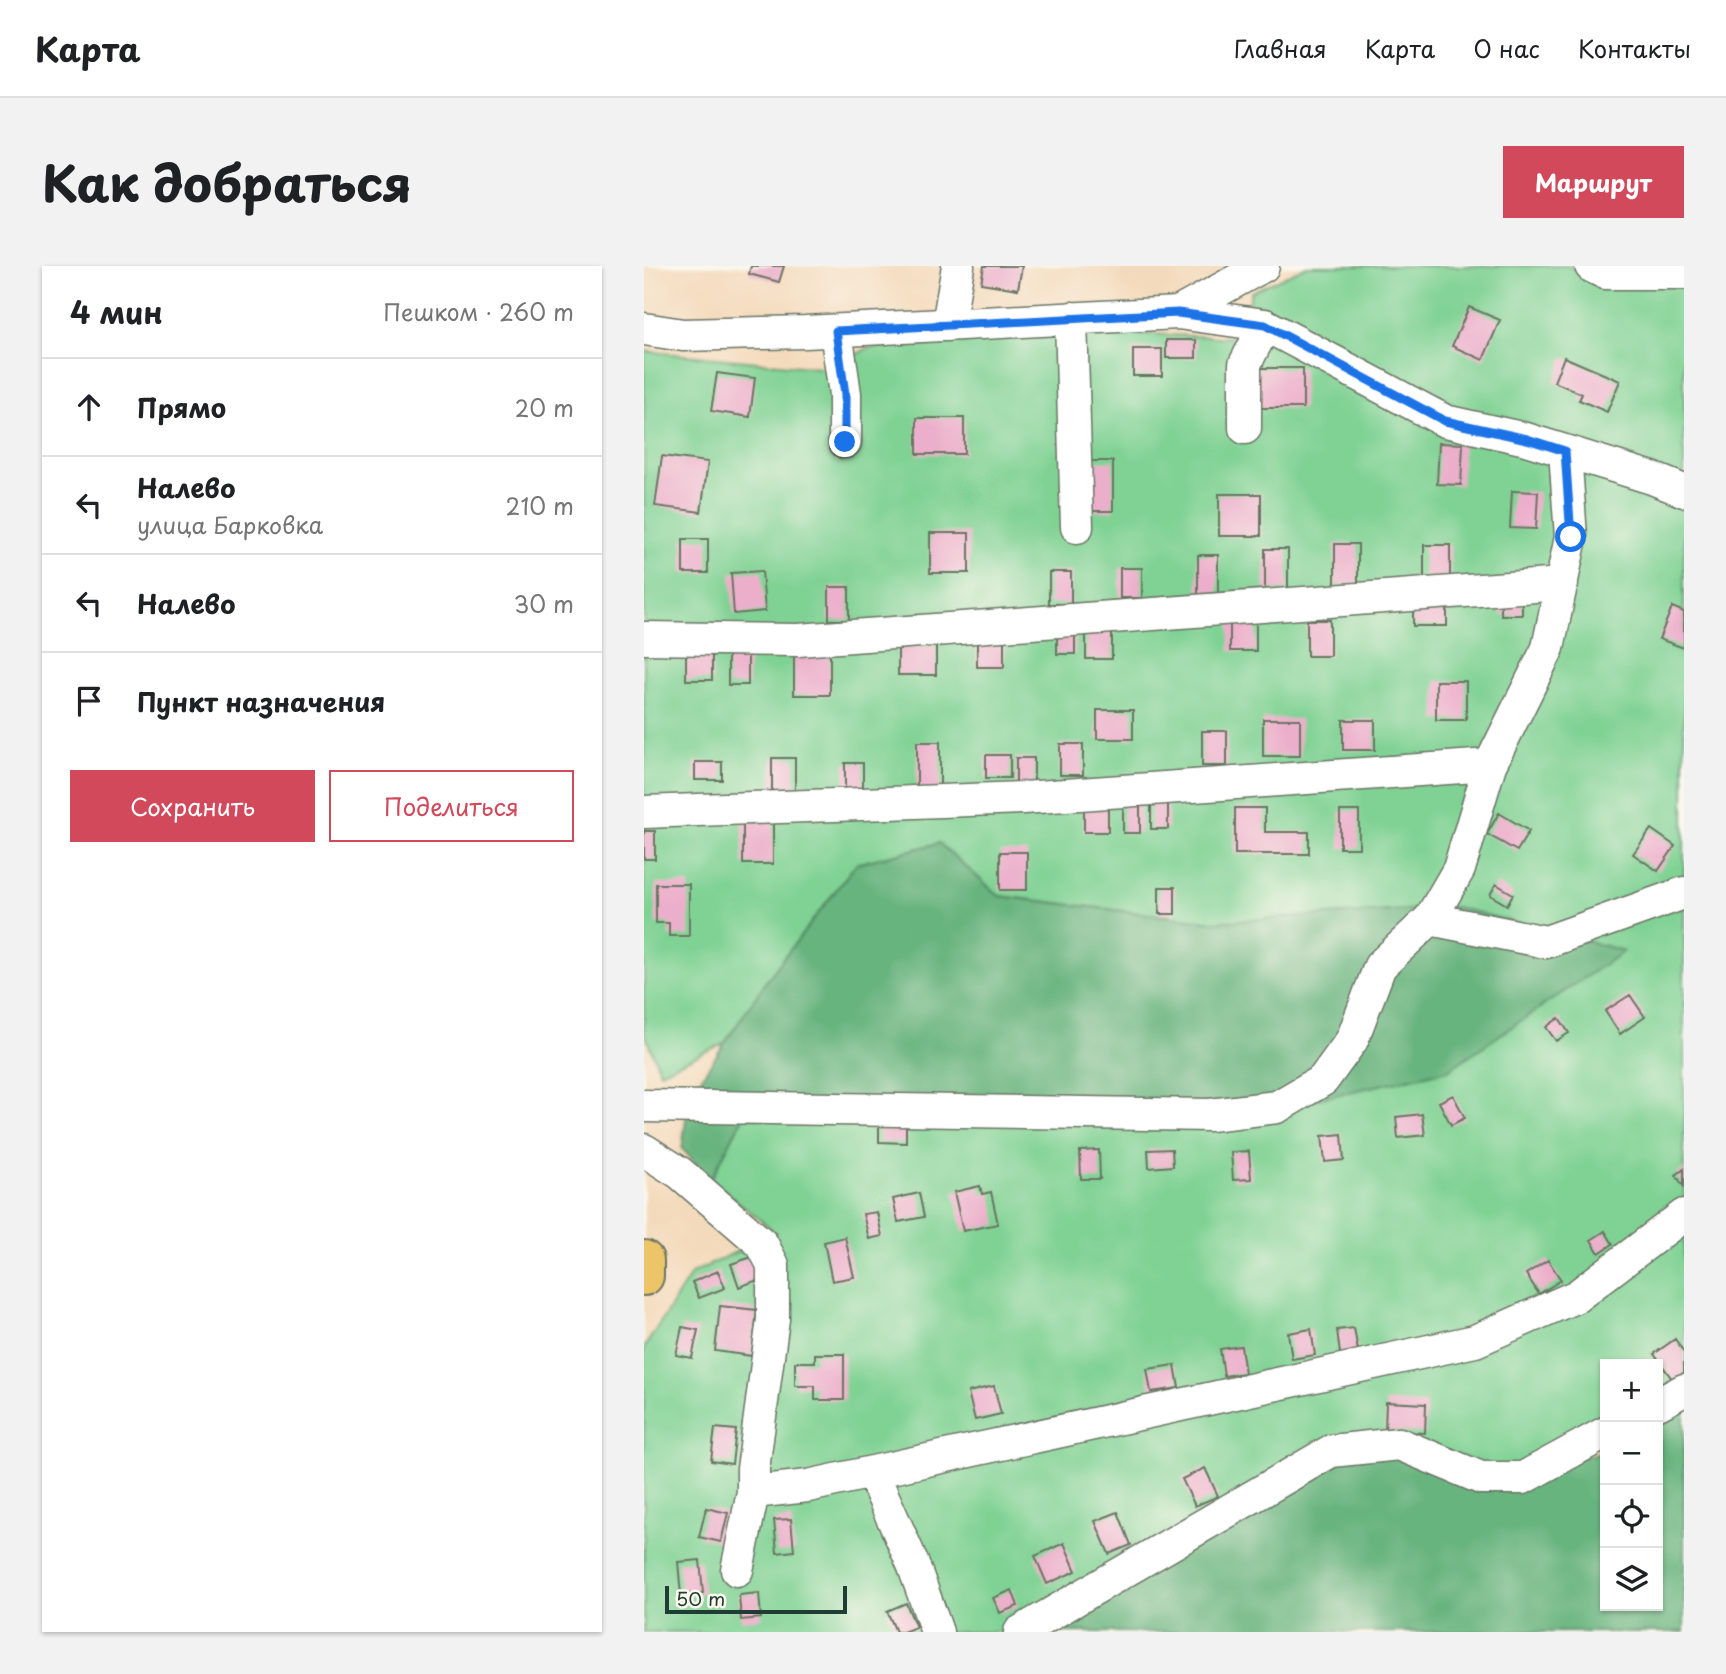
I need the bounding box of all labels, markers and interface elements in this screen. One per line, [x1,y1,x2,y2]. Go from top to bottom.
text: Карта [35,23,141,73]
text: Главная [1234,30,1327,66]
text: Карта [1365,30,1435,66]
text: О нас [1473,30,1540,66]
text: Контакты [1578,30,1691,66]
text: Как добраться [42,145,412,219]
button: Маршрут [1503,146,1684,218]
text: 4 мин [70,289,163,334]
text: Пешком · 260 m [383,294,574,329]
icon: ahead [70,388,108,426]
text: Прямо [137,388,226,427]
text: 20 m [515,390,574,425]
route end [829,426,860,457]
text: Налево [137,468,235,507]
icon: left [70,486,108,524]
text: 210 m [506,488,574,523]
text: улица Барковка [137,507,323,542]
route start [1555,521,1586,552]
icon: left [70,584,108,622]
text: Налево [137,584,235,623]
text: 30 m [513,586,574,621]
icon: arrive [70,682,108,720]
text: Пункт назначения [137,682,385,721]
button: Сохранить [70,770,315,842]
button: Поделиться [329,770,574,842]
map controls [1600,1359,1663,1611]
button: + [1600,1359,1663,1422]
button: − [1600,1422,1663,1485]
button: locate [1600,1485,1663,1548]
button: layers [1600,1548,1663,1611]
scale bar [665,1583,847,1615]
text: 50 m [676,1584,725,1612]

